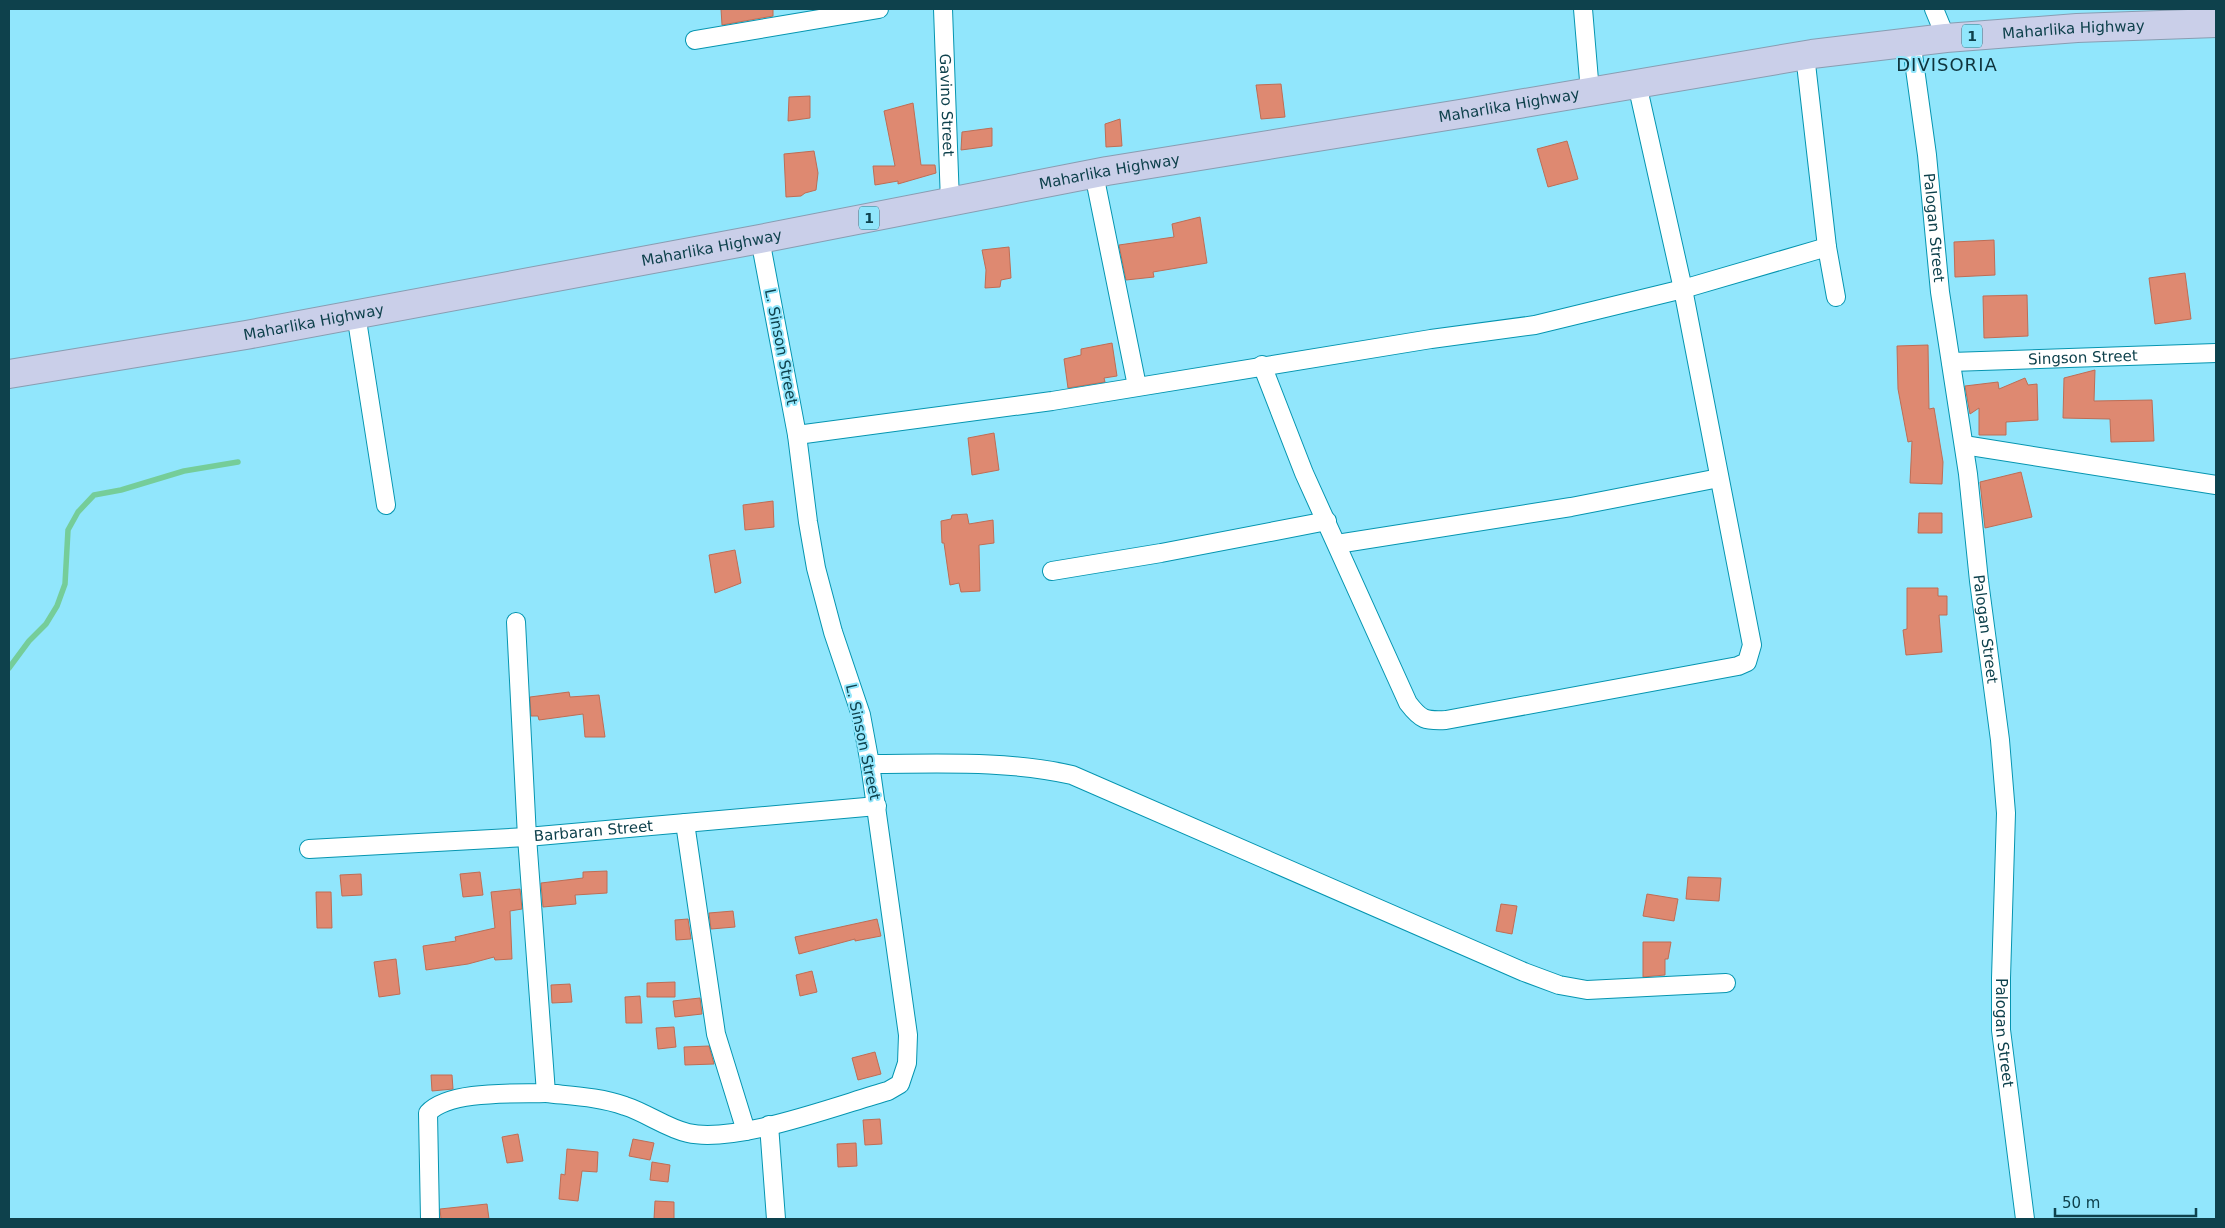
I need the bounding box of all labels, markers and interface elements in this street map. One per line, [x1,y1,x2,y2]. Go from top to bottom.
street label: Maharlika Highway [2002,17,2145,43]
road number: 1 [1962,24,1982,48]
street label: Gavino Street [936,53,957,157]
district label: DIVISORIA [1896,54,1998,75]
street label: Maharlika Highway [1437,85,1581,126]
street label: Maharlika Highway [1038,150,1181,193]
street label: Palogan Street [1920,172,1948,283]
road number: 1 [859,207,879,230]
street label: Maharlika Highway [640,226,784,270]
street label: L. Sinson Street [761,287,801,407]
street label: Maharlika Highway [242,300,386,344]
street label: Singson Street [2028,347,2138,368]
street label: Palogan Street [1969,574,2001,685]
street label: L. Sinson Street [842,682,884,802]
street label: Barbaran Street [533,817,654,845]
street label: Palogan Street [1992,978,2017,1088]
scale bar [2055,1186,2196,1218]
text: 50 m [2062,1194,2100,1212]

